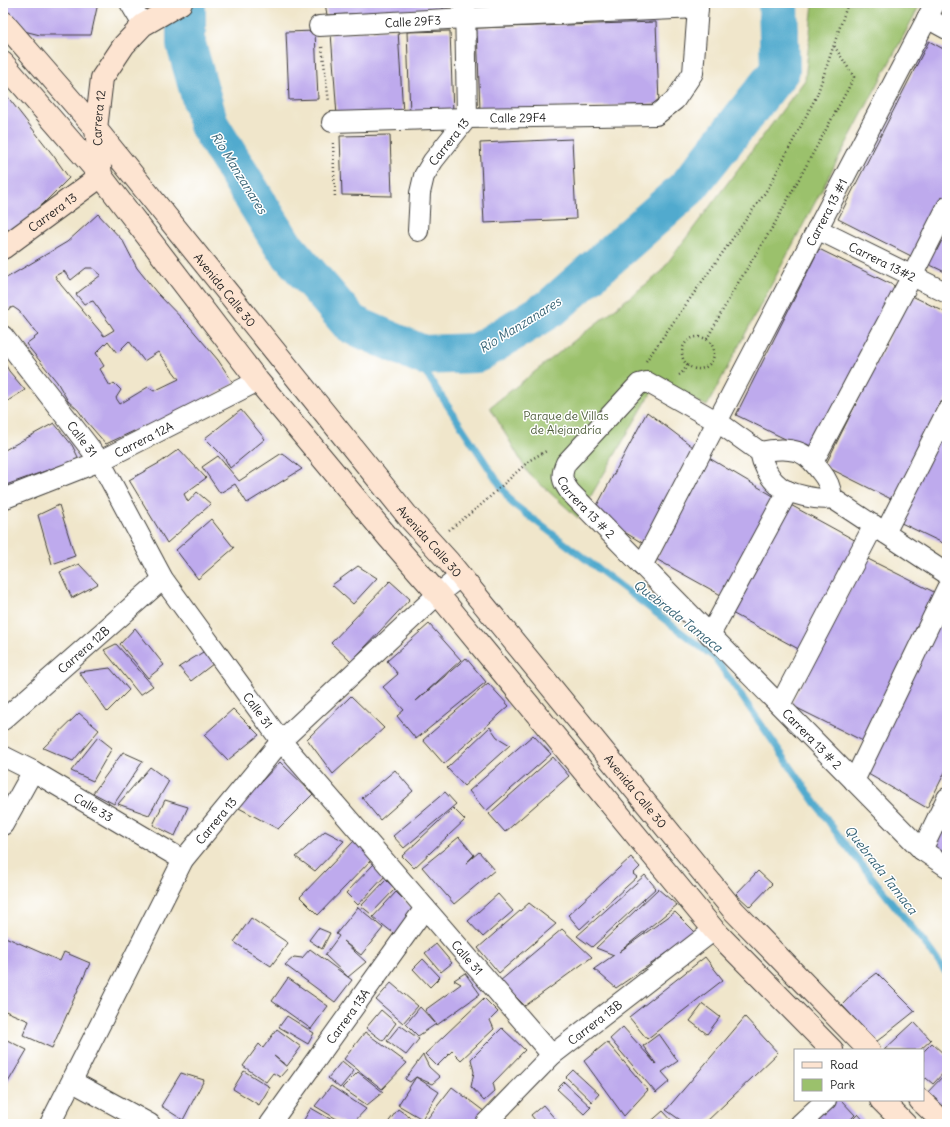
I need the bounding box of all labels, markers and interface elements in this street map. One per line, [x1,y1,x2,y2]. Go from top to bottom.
street label: Calle 29F3 [384,12,442,30]
street label: Carrera 12 [88,89,108,147]
street label: Calle 29F4 [490,109,546,125]
street label: Carrera 13 [425,114,472,168]
water label: Río Manzanares [207,129,272,218]
street label: Carrera 13 #1 [802,176,850,248]
street label: Carrera 13 [25,189,80,235]
street label: Carrera 13#2 [846,238,919,284]
street label: Avenida Calle 30 [191,250,260,330]
water label: Río Manzanares [476,292,565,357]
park label: Parque de Villas de Alejandría [523,408,609,437]
street label: Calle 31 [64,418,101,459]
street label: Carrera 12A [112,418,176,460]
street label: Carrera 13 # 2 [555,474,619,541]
street label: Avenida Calle 30 [394,502,465,580]
water label: Quebrada Tamaca [630,576,726,656]
street label: Carrera 12B [54,622,112,676]
street label: Calle 31 [240,689,276,731]
street label: Carrera 13 # 2 [780,705,846,772]
street label: Avenida Calle 30 [601,751,670,831]
street label: Calle 33 [71,790,116,824]
street label: Carrera 13 [192,794,240,847]
water label: Quebrada Tamaca [841,822,921,918]
street label: Calle 31 [449,937,487,978]
street label: Carrera 13A [323,985,373,1046]
street label: Carrera 13B [564,996,625,1048]
legend [794,1049,924,1101]
text: Road [830,1057,858,1072]
text: Park [830,1077,855,1092]

